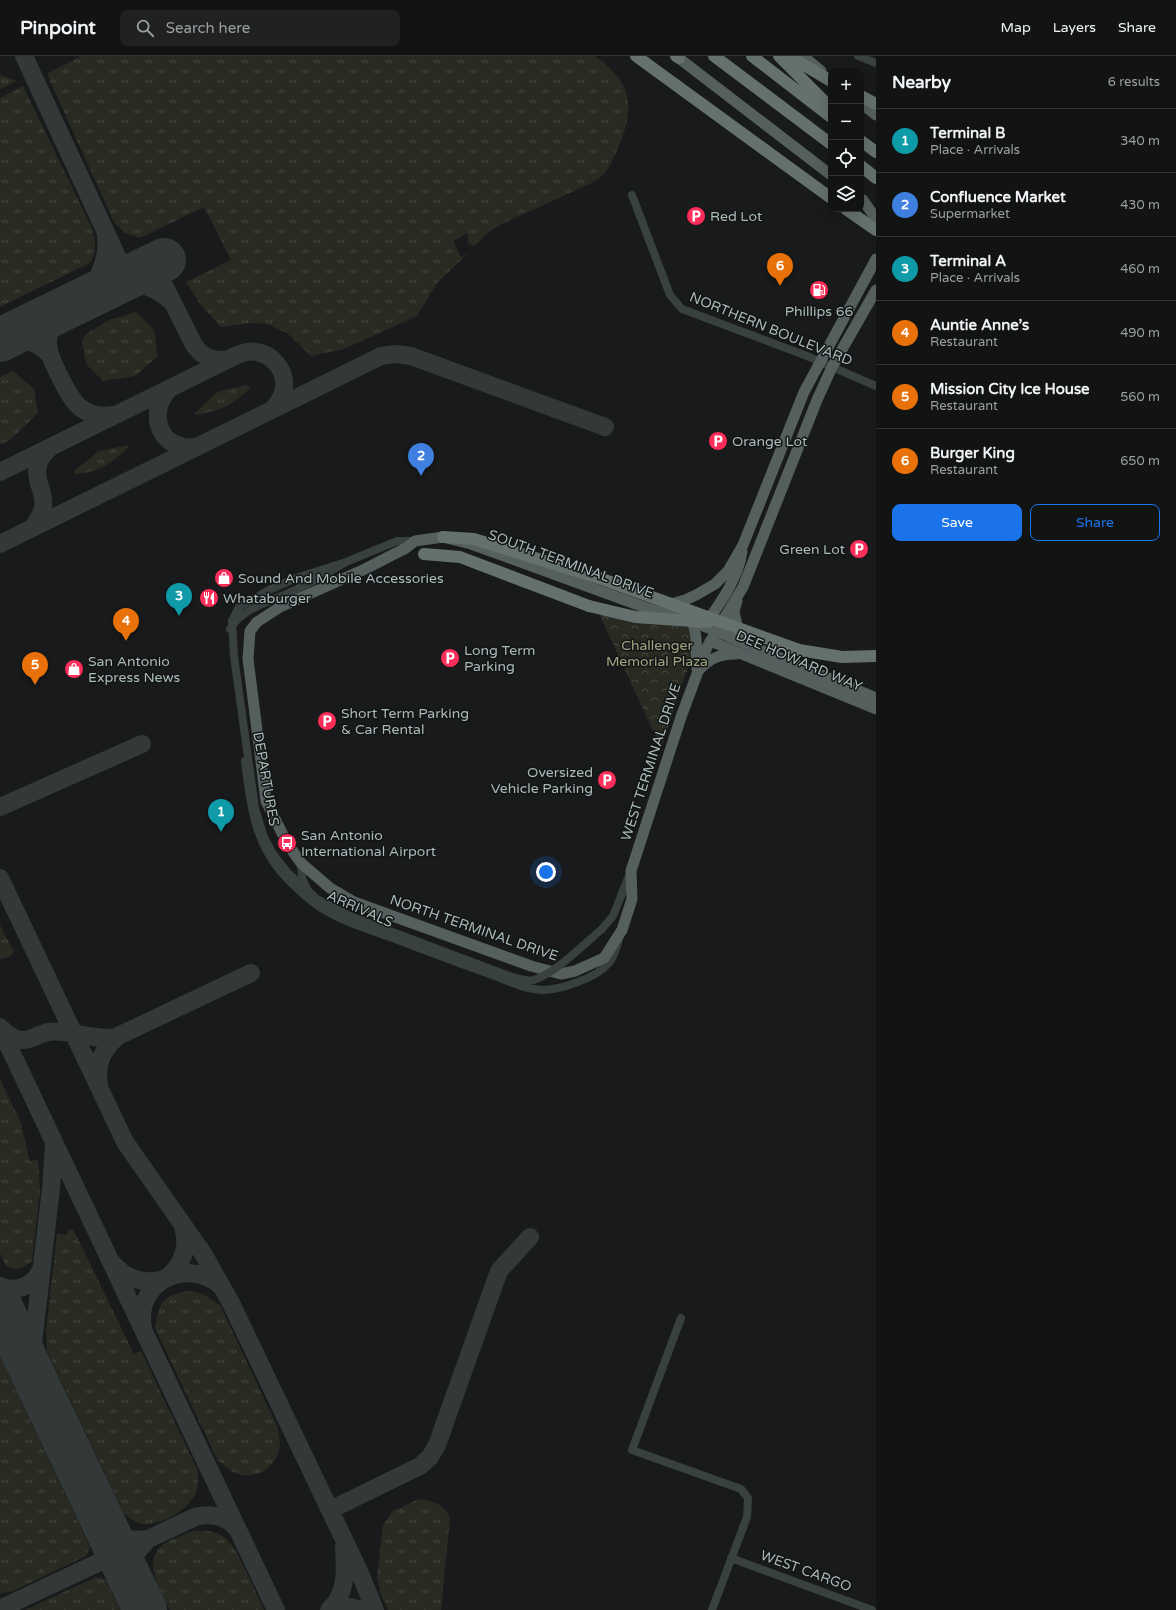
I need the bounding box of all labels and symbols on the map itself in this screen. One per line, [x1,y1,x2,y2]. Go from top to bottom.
parking icon: Red Lot [685,205,707,227]
place label: Red Lot [710,208,763,225]
pin: 6 [767,253,793,286]
fuel station icon: Phillips 66 [808,279,830,301]
street label: NORTHERN BOULEVARD [687,288,855,370]
place label: Phillips 66 [785,303,853,320]
parking icon: Orange Lot [707,430,729,452]
place label: Orange Lot [732,433,808,450]
pin: 2 [408,443,434,476]
street label: SOUTH TERMINAL DRIVE [486,526,656,602]
parking icon: Green Lot [848,538,870,560]
place label: Green Lot [779,541,846,558]
shop icon: Sound And Mobile Accessories [213,567,235,589]
place label: Sound And Mobile Accessories [238,570,444,587]
pin: 3 [166,583,192,616]
restaurant icon: Whataburger [198,587,220,609]
place label: Whataburger [223,590,312,607]
pin: 4 [113,608,139,641]
street label: DEE HOWARD WAY [733,627,865,695]
park label: Challenger Memorial Plaza [606,637,708,670]
place label: Long Term Parking [464,642,535,675]
parking icon: Long Term Parking [439,647,461,669]
pin: 5 [22,652,48,685]
place label: San Antonio Express News [88,653,180,686]
shop icon: San Antonio Express News [63,658,85,680]
street label: WEST TERMINAL DRIVE [617,681,685,843]
place label: Short Term Parking & Car Rental [341,705,469,738]
parking icon: Short Term Parking & Car Rental [316,710,338,732]
street label: DEPARTURES [249,731,283,828]
place label: Oversized Vehicle Parking [491,764,593,797]
parking icon: Oversized Vehicle Parking [596,769,618,791]
pin: 1 [208,799,234,832]
place label: San Antonio International Airport [301,827,437,860]
bus stop icon: San Antonio International Airport [276,832,298,854]
your location [536,862,556,882]
street label: ARRIVALS [324,887,396,931]
street label: NORTH TERMINAL DRIVE [388,891,560,965]
street label: WEST CARGO [758,1547,854,1595]

